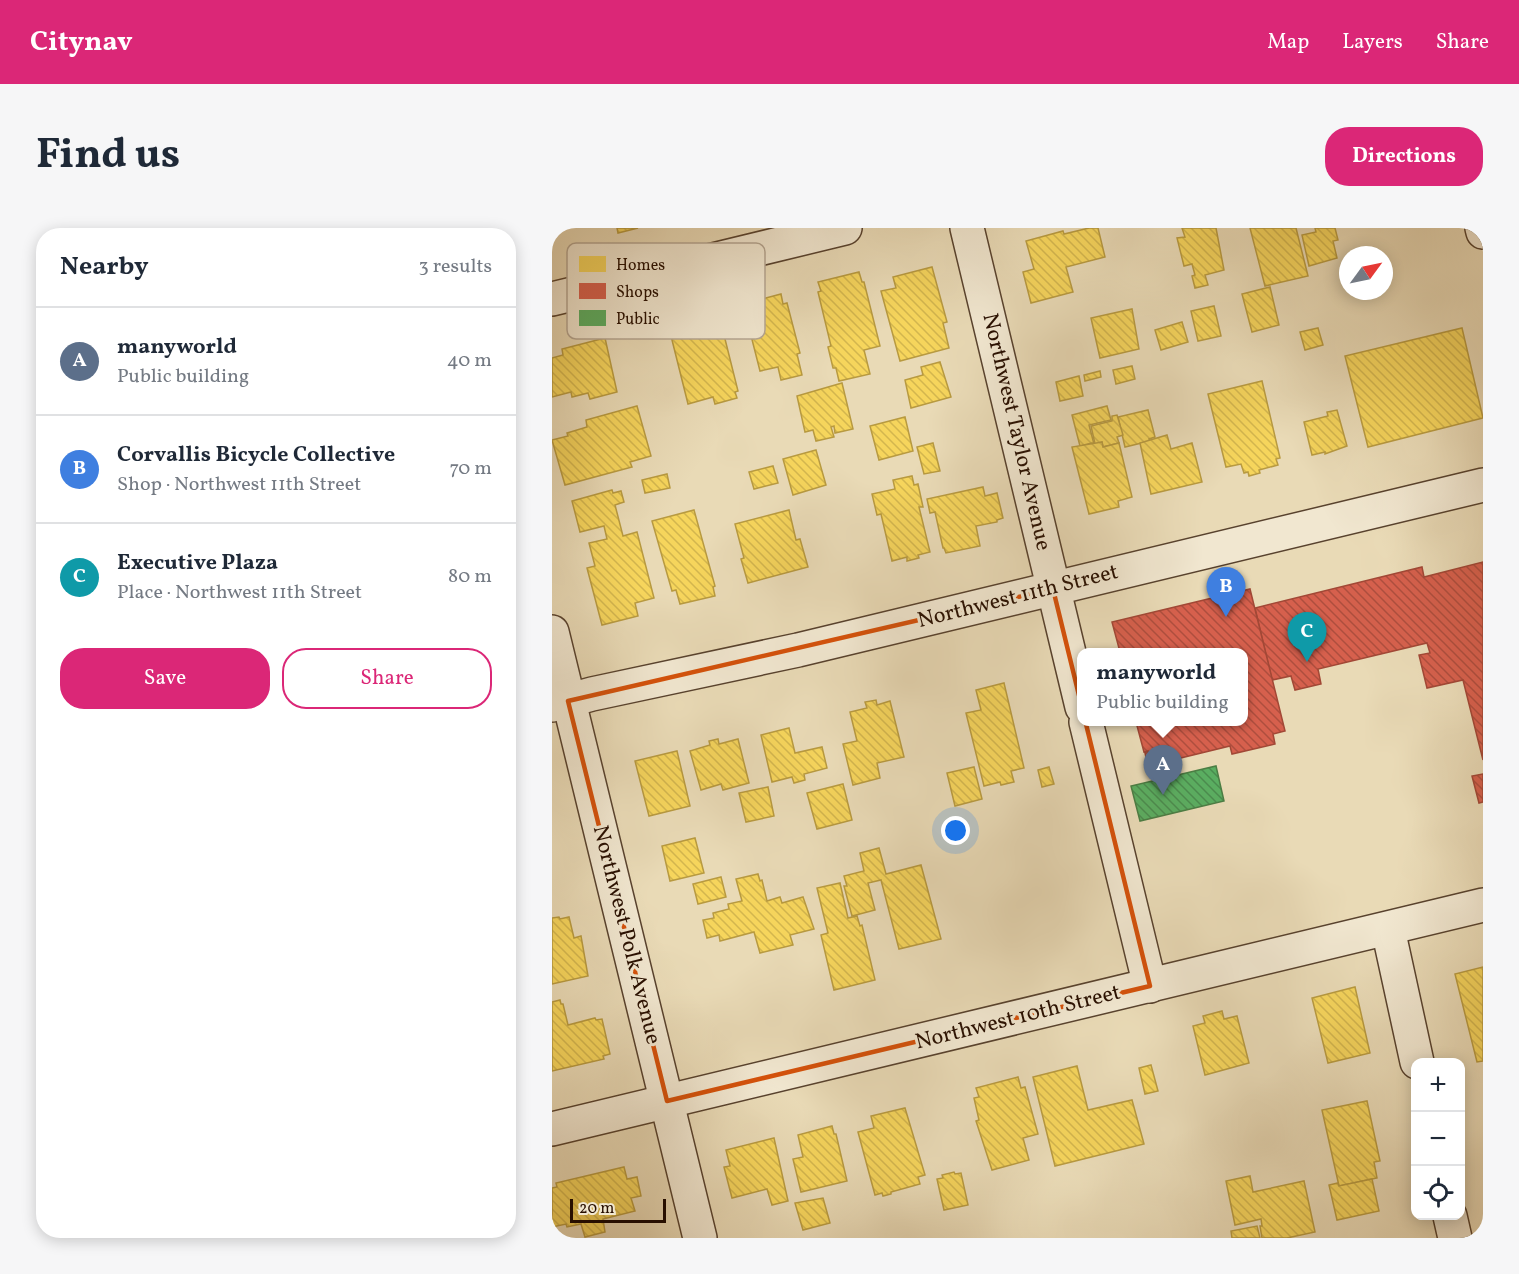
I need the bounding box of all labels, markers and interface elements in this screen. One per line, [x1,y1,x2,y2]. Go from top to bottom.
text: Citynav [30,23,133,62]
text: Map [1267,28,1309,57]
text: Layers [1342,28,1403,57]
text: Share [1436,28,1489,57]
text: Find us [36,127,180,186]
button: Directions [1325,127,1483,186]
legend [567,243,765,339]
north arrow [1339,246,1393,300]
text: Nearby [60,249,149,285]
text: 3 results [418,253,492,281]
text: Homes [616,255,665,277]
text: Shops [616,282,659,304]
text: Public [616,309,660,331]
street label: Northwest Taylor Avenue [974,310,1058,554]
text: manyworld [117,332,237,363]
text: A [72,347,87,375]
text: 40 m [447,347,492,375]
text: Public building [117,363,249,391]
text: Corvallis Bicycle Collective [117,440,395,471]
text: B [73,455,86,483]
text: 70 m [449,455,492,483]
text: Shop · Northwest 11th Street [117,471,361,499]
text: Executive Plaza [117,548,278,579]
street label: Northwest 11th Street [914,557,1122,637]
text: C [73,563,86,591]
text: 80 m [448,563,492,591]
pin: B [1206,568,1246,617]
text: Place · Northwest 11th Street [117,579,362,607]
pin: C [1288,612,1326,662]
button: Save [60,648,270,709]
button: Share [282,648,492,709]
popup [1077,648,1248,726]
text: manyworld [1096,658,1216,689]
text: Public building [1096,689,1229,717]
pin: A [1144,746,1182,795]
your location [941,816,970,845]
street label: Northwest Polk Avenue [584,822,668,1048]
street label: Northwest 10th Street [912,977,1124,1059]
map controls [1411,1058,1465,1220]
button: + [1411,1058,1465,1112]
button: − [1411,1112,1465,1166]
button: locate [1411,1166,1465,1220]
scale bar [570,1196,666,1224]
text: 20 m [579,1198,614,1220]

